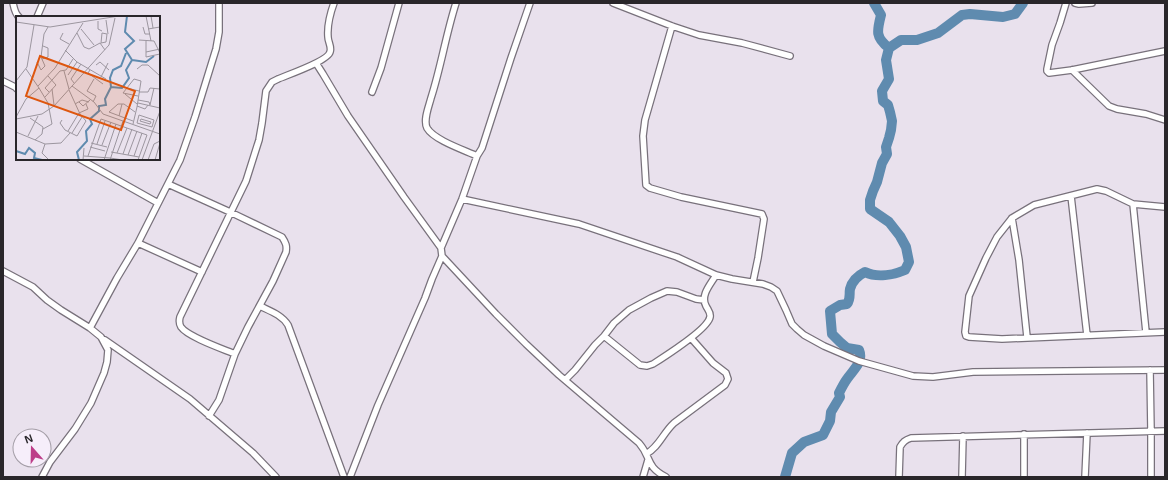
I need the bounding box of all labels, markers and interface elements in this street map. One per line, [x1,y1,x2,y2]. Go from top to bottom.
inset map [16,16,160,160]
north arrow [12,428,52,468]
text: N [23,432,34,446]

